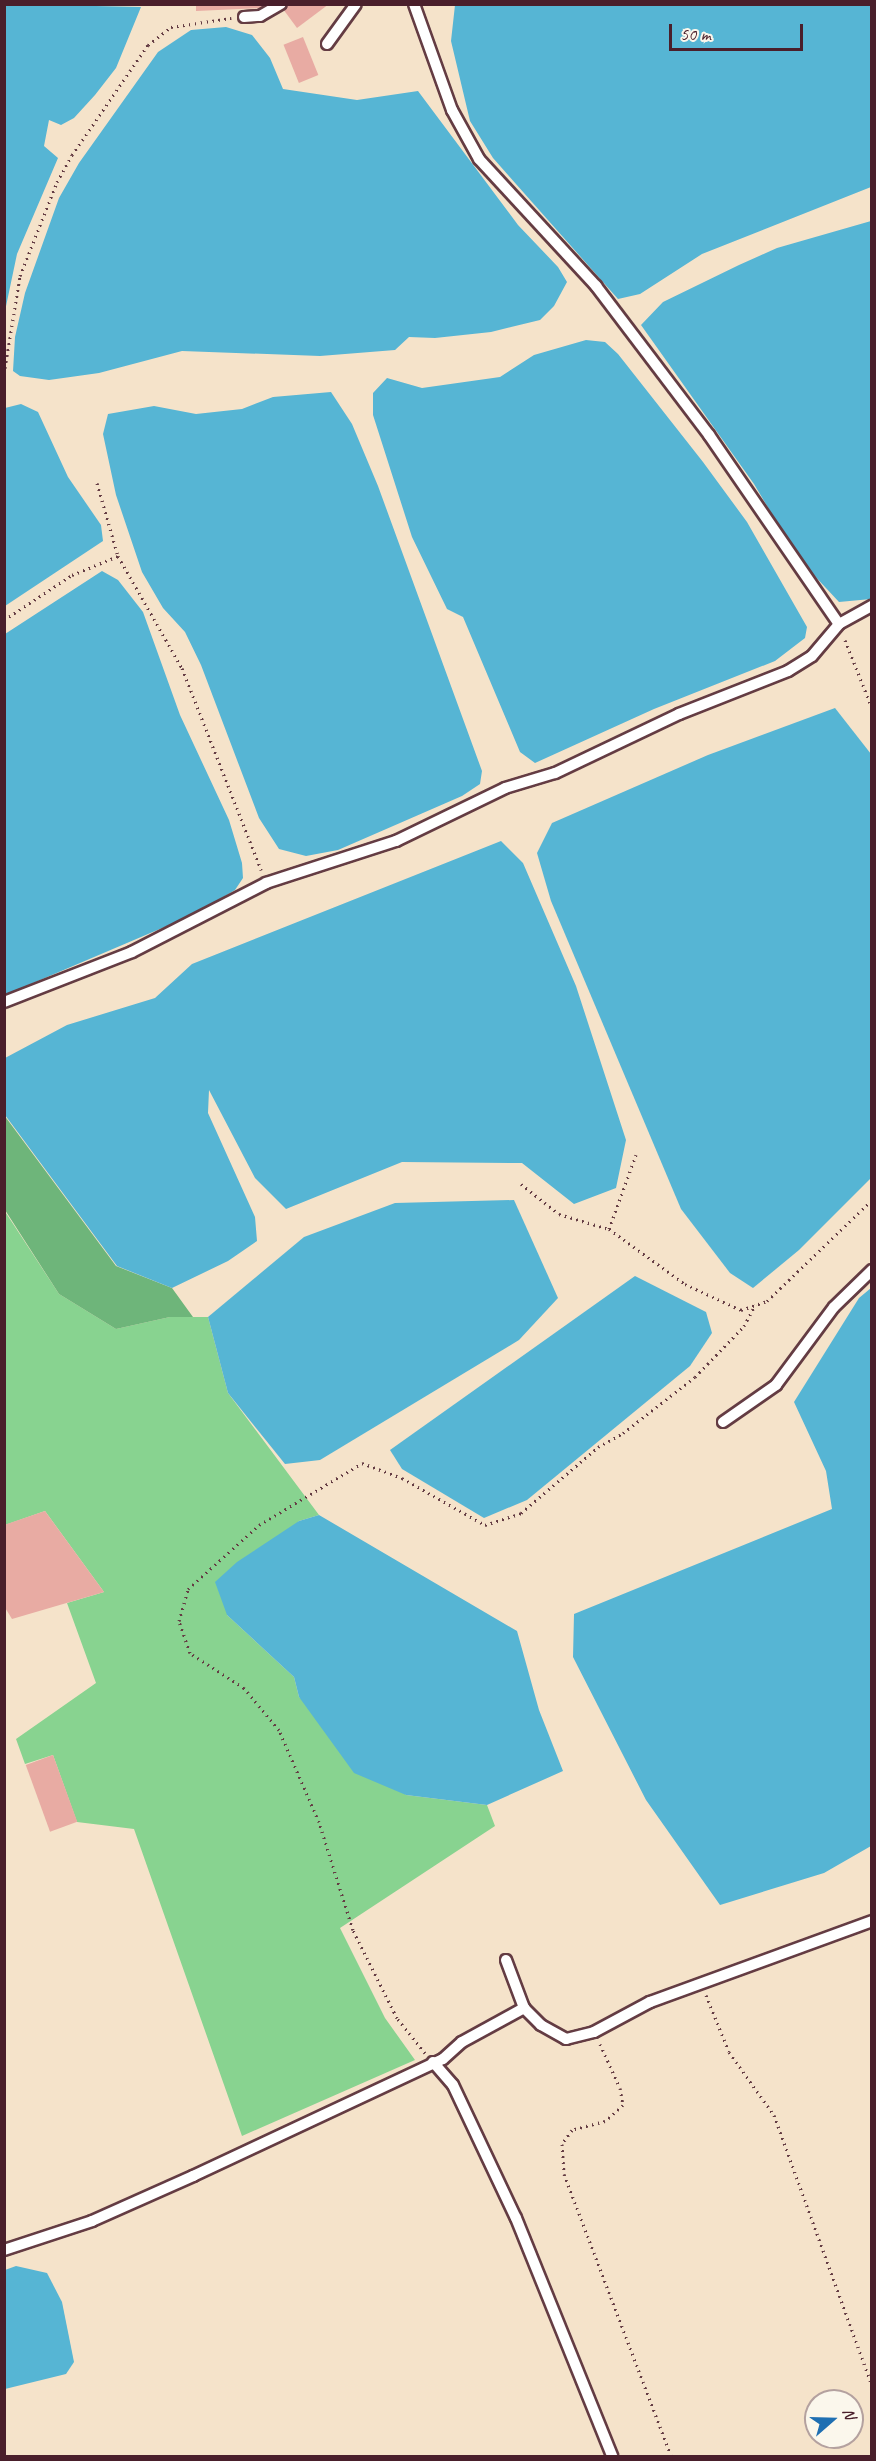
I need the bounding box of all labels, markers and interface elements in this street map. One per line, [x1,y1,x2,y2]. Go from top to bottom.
scale bar [672,12,806,50]
text: 50 m [680,23,711,45]
north arrow [804,2389,864,2449]
text: N [838,2405,860,2422]

